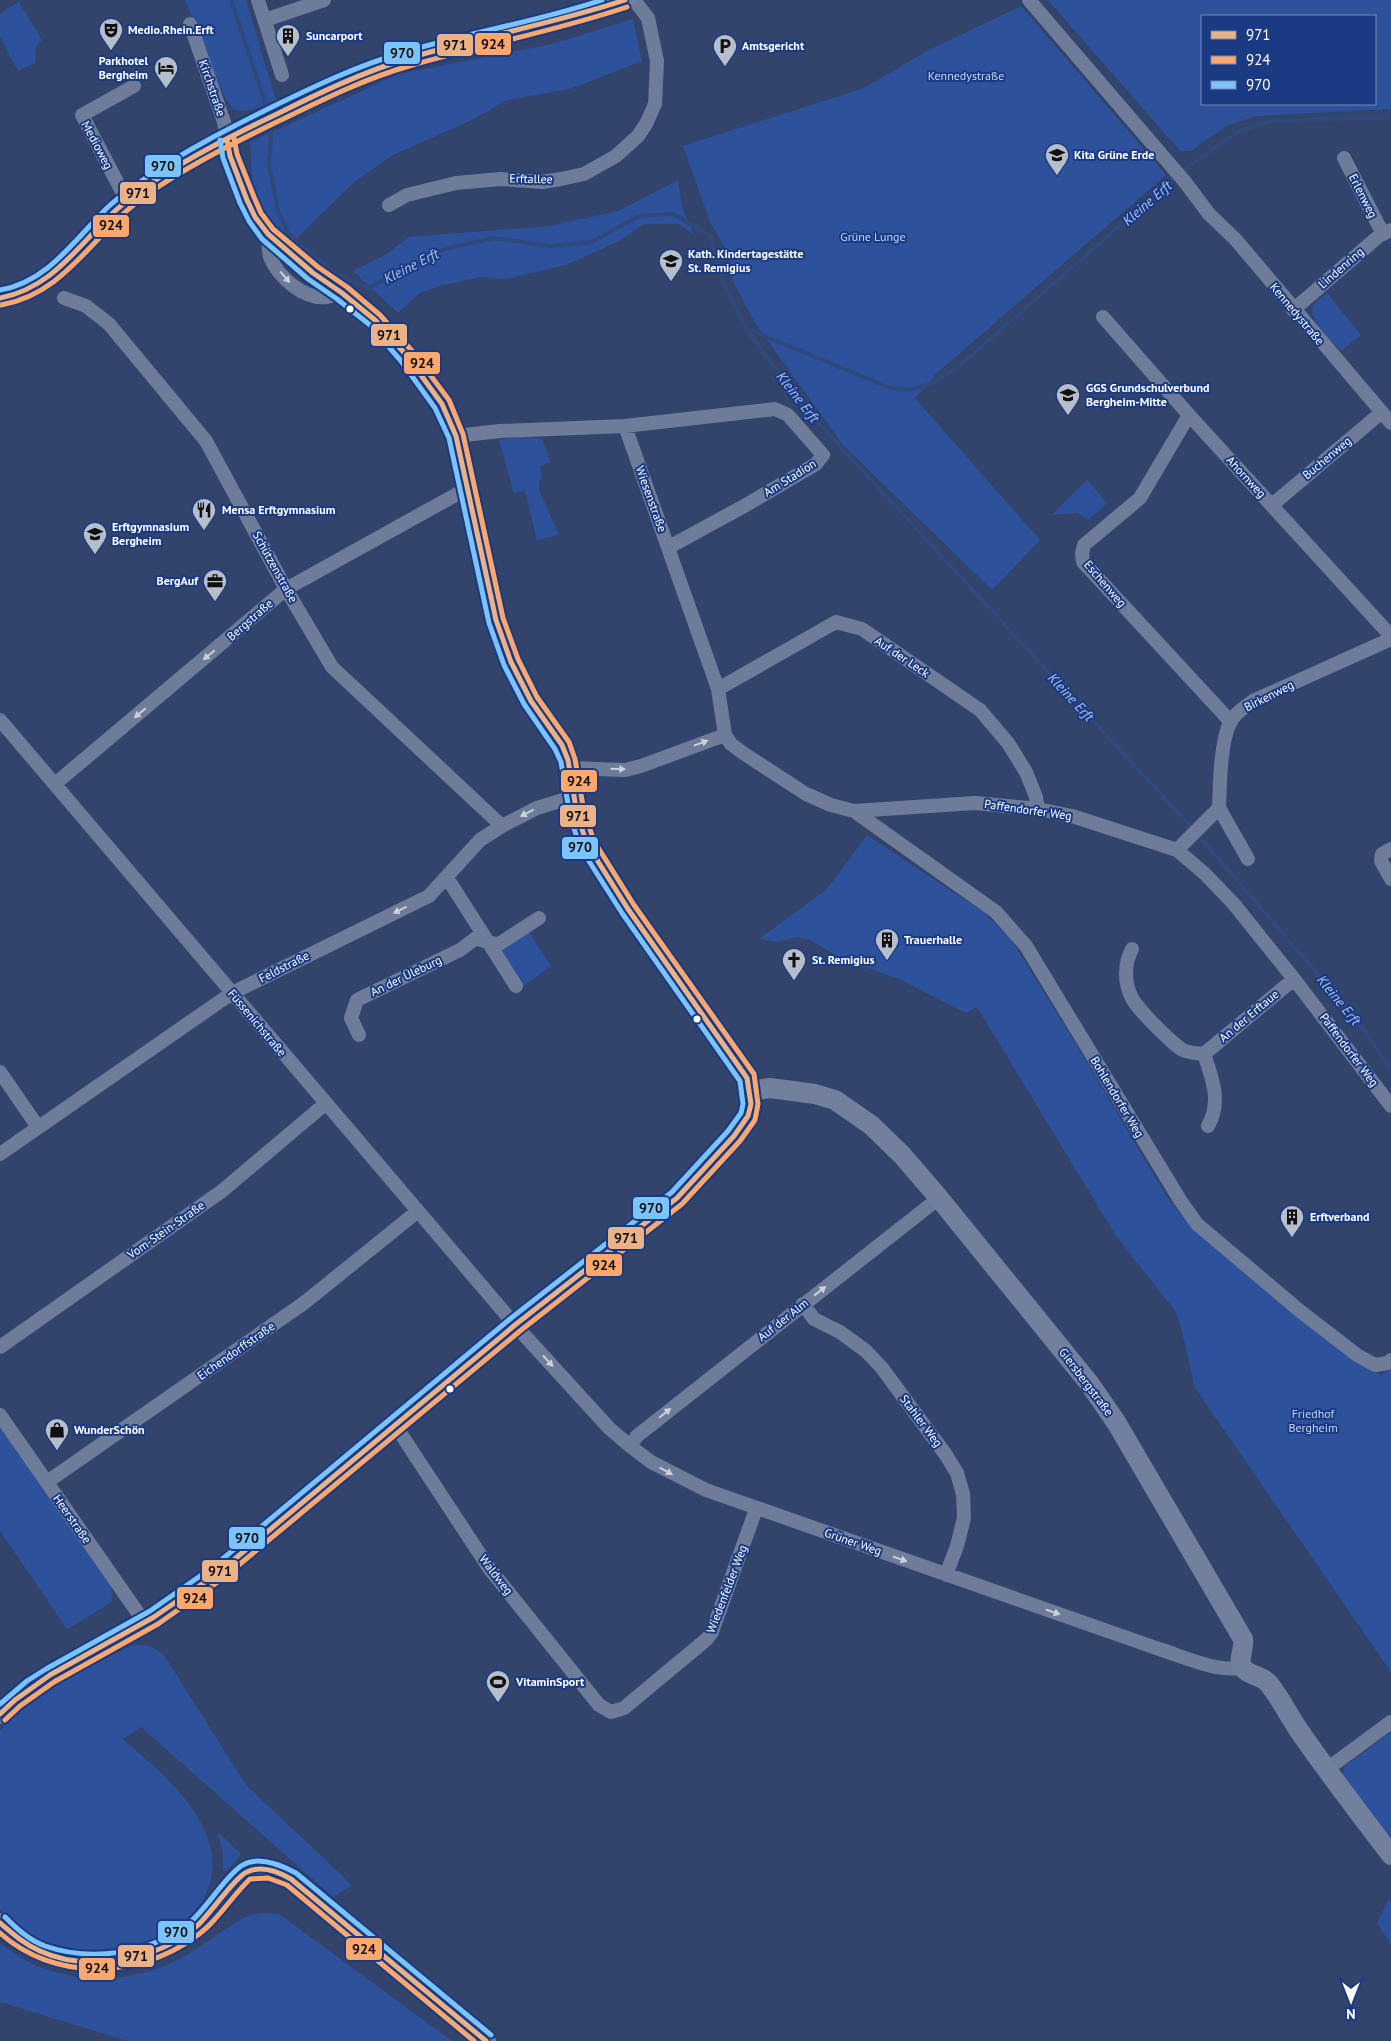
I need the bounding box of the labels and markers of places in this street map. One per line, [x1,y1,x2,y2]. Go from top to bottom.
theatre icon: Medio.Rhein.Erft [98,17,124,51]
place label: Medio.Rhein.Erft [128,22,214,37]
building icon: Suncarport [275,23,301,57]
place label: Suncarport [306,28,363,43]
parking icon: Amtsgericht [712,33,738,67]
place label: Amtsgericht [742,38,805,53]
place label: Parkhotel Bergheim [99,53,148,82]
hotel icon: Parkhotel Bergheim [153,55,179,89]
school or university icon: Kita Grüne Erde [1044,142,1070,176]
place label: Kita Grüne Erde [1074,147,1154,162]
place label: Kath. Kindertagestätte St. Remigius [688,246,804,275]
school or university icon: Kath. Kindertagestätte St. Remigius [658,248,684,282]
unlabelled marker [345,304,355,314]
place label: GGS Grundschulverbund Bergheim-Mitte [1086,380,1209,409]
school or university icon: GGS Grundschulverbund Bergheim-Mitte [1055,382,1081,416]
restaurant icon: Mensa Erftgymnasium [191,497,217,531]
place label: Mensa Erftgymnasium [222,502,336,517]
place label: Erftgymnasium Bergheim [112,519,189,548]
school or university icon: Erftgymnasium Bergheim [82,521,108,555]
office icon: BergAuf [202,568,228,602]
place label: BergAuf [157,573,199,588]
building icon: Trauerhalle [874,927,900,961]
place label: Trauerhalle [904,932,962,947]
church icon: St. Remigius [781,947,807,981]
place label: St. Remigius [812,952,875,967]
unlabelled marker [692,1014,702,1024]
building icon: Erftverband [1279,1204,1305,1238]
place label: Erftverband [1310,1209,1370,1224]
unlabelled marker [445,1384,455,1394]
shop icon: WunderSchön [44,1417,70,1451]
place label: WunderSchön [74,1422,145,1437]
sports icon: VitaminSport [485,1669,511,1703]
place label: VitaminSport [515,1674,585,1689]

